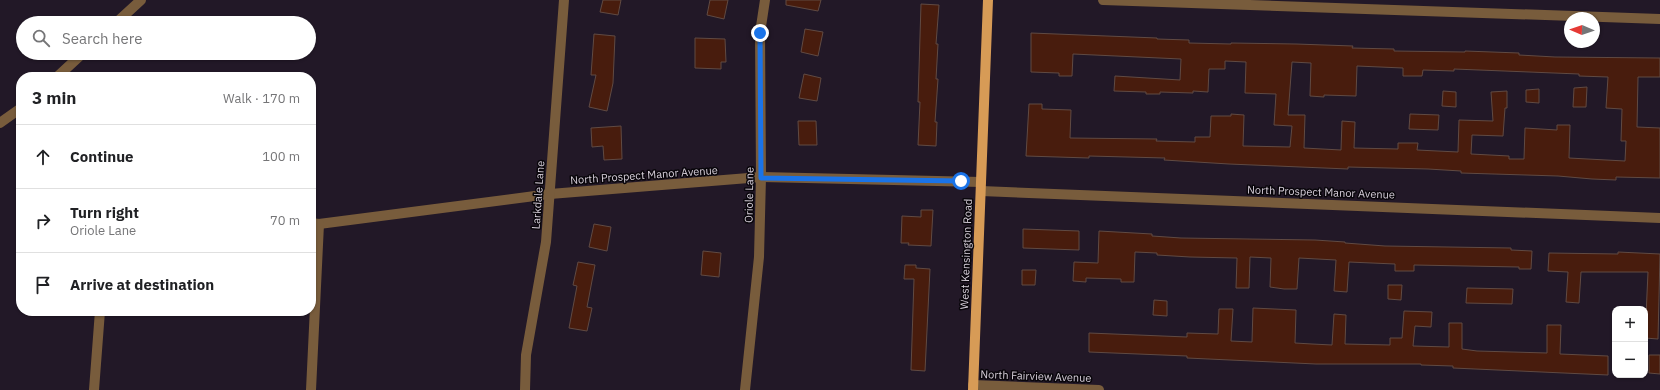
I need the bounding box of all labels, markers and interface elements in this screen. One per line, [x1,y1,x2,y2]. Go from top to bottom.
north arrow [1564,12,1600,48]
search box [16,16,316,60]
route end [751,24,769,42]
icon: search [30,27,52,49]
text: Search here [62,29,142,48]
text: 3 min [32,87,76,109]
text: Walk · 170 m [223,90,300,107]
icon: ahead [32,146,54,168]
text: Continue [70,147,134,166]
text: 100 m [262,148,300,165]
street label: Larkdale Lane [529,160,547,230]
street label: North Prospect Manor Avenue [570,163,718,187]
street label: Oriole Lane [742,167,756,223]
route start [952,172,970,190]
street label: North Prospect Manor Avenue [1247,182,1395,202]
street label: West Kensington Road [957,198,975,310]
text: Turn right [70,203,139,222]
icon: right [32,210,54,232]
text: 70 m [270,212,300,229]
text: Oriole Lane [70,222,136,239]
icon: arrive [32,274,54,296]
text: Arrive at destination [70,275,214,294]
map controls [1612,306,1648,378]
button: + [1612,306,1648,342]
button: − [1612,342,1648,378]
street label: North Fairview Avenue [980,367,1092,385]

